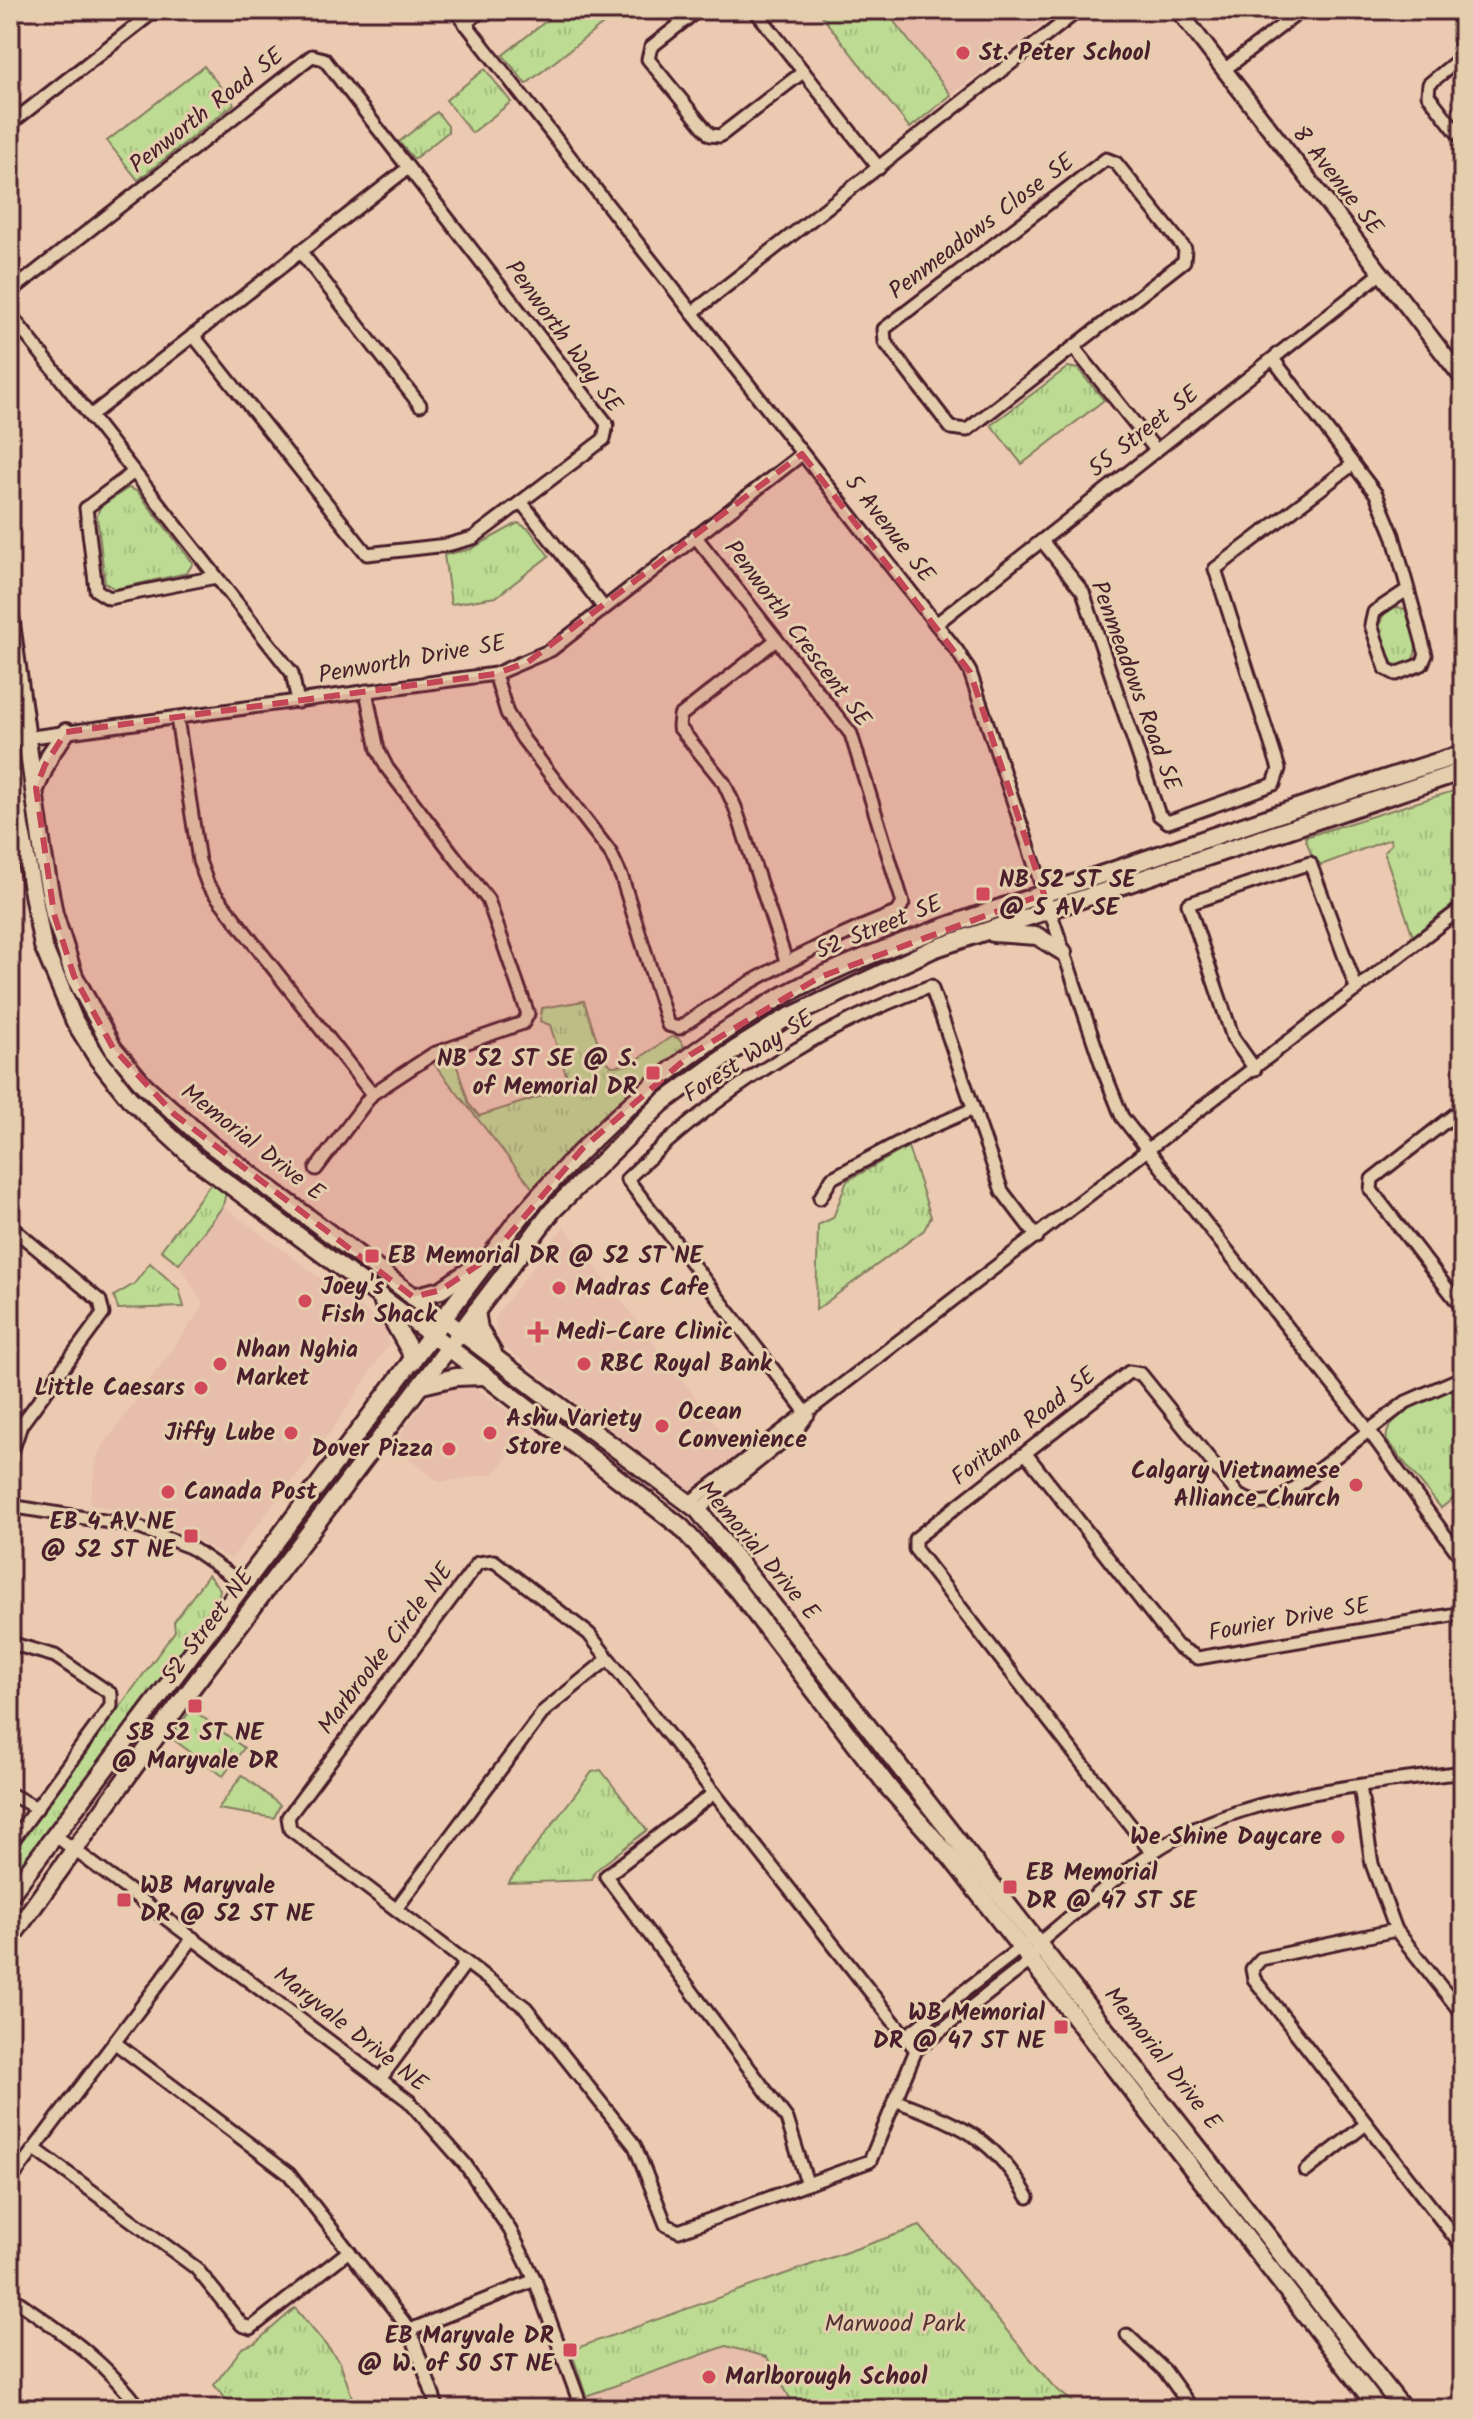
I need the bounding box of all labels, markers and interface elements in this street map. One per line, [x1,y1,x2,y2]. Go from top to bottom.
place label: St. Peter School [979,34,1151,73]
street label: Penworth Road SE [121,37,294,184]
marker: St. Peter School [954,44,972,62]
street label: 8 Avenue SE [1281,117,1393,245]
street label: Penmeadows Close SE [880,143,1084,310]
street label: Penworth Way SE [494,252,633,422]
street label: 55 Street SE [1080,375,1209,488]
street label: 5 Avenue SE [834,466,945,593]
street label: Penworth Crescent SE [713,532,881,737]
street label: Penmeadows Road SE [1079,575,1191,797]
street label: Penworth Drive SE [315,624,510,696]
place label: NB 52 ST SE @ 5 AV SE [999,861,1138,928]
street label: 52 Street SE [810,885,949,971]
marker: NB 52 ST SE @ 5 AV SE [974,885,992,903]
street label: Forest Way SE [676,1000,823,1114]
place label: NB 52 ST SE @ S. of Memorial DR [437,1040,637,1107]
marker: NB 52 ST SE @ S. of Memorial DR [644,1064,662,1082]
street label: Memorial Drive E [171,1074,333,1212]
place label: EB Memorial DR @ 52 ST NE [388,1237,705,1276]
marker: EB Memorial DR @ 52 ST NE [363,1247,381,1265]
place label: Joey's Fish Shack [321,1268,438,1335]
place label: Madras Cafe [575,1269,709,1308]
marker: Madras Cafe [550,1279,568,1297]
marker: Joey's Fish Shack [296,1292,314,1310]
place label: Medi-Care Clinic [556,1313,733,1352]
marker: Medi-Care Clinic [527,1321,549,1343]
place label: Nhan Nghia Market [236,1331,358,1398]
place label: RBC Royal Bank [600,1345,773,1384]
marker: Nhan Nghia Market [211,1355,229,1373]
marker: RBC Royal Bank [575,1355,593,1373]
street label: Foritana Road SE [943,1357,1106,1496]
place label: Little Caesars [35,1369,185,1408]
marker: Little Caesars [192,1379,210,1397]
place label: Ocean Convenience [678,1393,807,1460]
place label: Ashu Variety Store [506,1400,642,1467]
place label: Jiffy Lube [164,1414,275,1453]
marker: Ocean Convenience [653,1417,671,1435]
marker: Jiffy Lube [282,1424,300,1442]
marker: Ashu Variety Store [481,1424,499,1442]
place label: Dover Pizza [312,1430,433,1469]
marker: Dover Pizza [440,1440,458,1458]
place label: Calgary Vietnamese Alliance Church [1131,1452,1340,1519]
street label: Memorial Drive E [687,1472,829,1631]
place label: Canada Post [184,1473,318,1512]
marker: Calgary Vietnamese Alliance Church [1347,1476,1365,1494]
marker: Canada Post [159,1483,177,1501]
place label: EB 4 AV NE @ 52 ST NE [41,1503,177,1570]
marker: EB 4 AV NE @ 52 ST NE [182,1527,200,1545]
street label: Marbrooke Circle NE [308,1554,465,1744]
street label: 52 Street NE [151,1560,265,1694]
street label: Fourier Drive SE [1205,1586,1374,1653]
marker: SB 52 ST NE @ Maryvale DR [186,1697,204,1715]
place label: SB 52 ST NE @ Maryvale DR [112,1714,278,1781]
place label: We Shine Daycare [1130,1818,1322,1857]
marker: We Shine Daycare [1329,1828,1347,1846]
place label: EB Memorial DR @ 47 ST SE [1026,1854,1198,1921]
place label: WB Maryvale DR @ 52 ST NE [140,1867,316,1934]
marker: EB Memorial DR @ 47 ST SE [1001,1878,1019,1896]
marker: WB Maryvale DR @ 52 ST NE [115,1891,133,1909]
street label: Maryvale Drive NE [264,1957,436,2104]
street label: Memorial Drive E [1093,1978,1231,2140]
place label: WB Memorial DR @ 47 ST NE [873,1994,1047,2061]
marker: WB Memorial DR @ 47 ST NE [1052,2018,1070,2036]
park label: Marwood Park [824,2305,966,2344]
place label: EB Maryvale DR @ W. of 50 ST NE [357,2317,556,2384]
marker: EB Maryvale DR @ W. of 50 ST NE [561,2341,579,2359]
place label: Marlborough School [725,2358,928,2397]
marker: Marlborough School [700,2368,718,2386]

